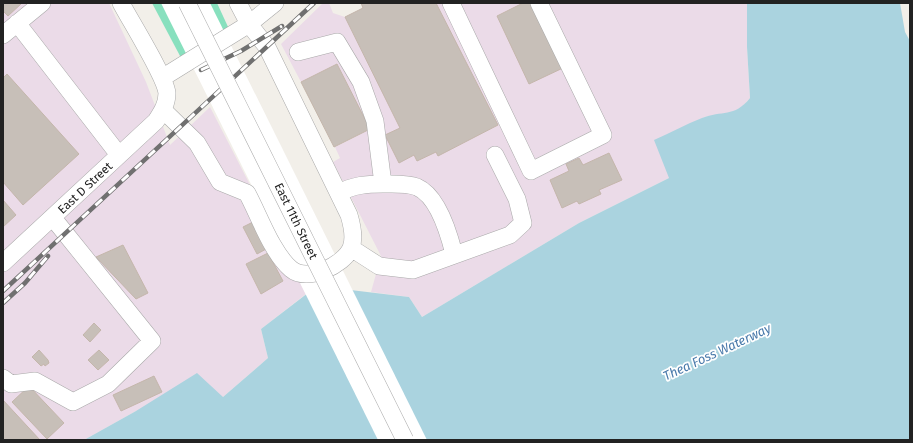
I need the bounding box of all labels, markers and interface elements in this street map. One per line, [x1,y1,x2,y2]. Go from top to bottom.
street label: East D Street [55,159,116,217]
street label: East 11th Street [271,181,321,262]
water label: Thea Foss Waterway [661,320,774,384]

